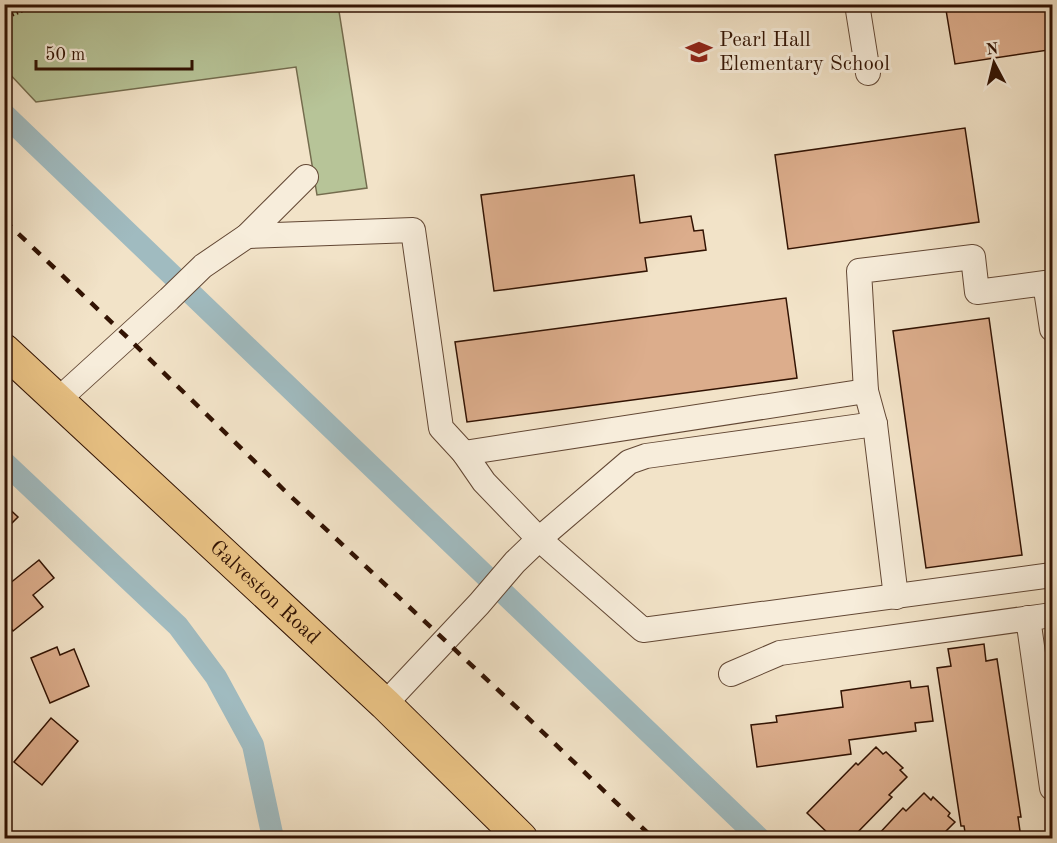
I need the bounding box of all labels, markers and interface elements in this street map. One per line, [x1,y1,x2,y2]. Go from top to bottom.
place label: Pearl Hall Elementary School [719,30,890,75]
scale bar [36,33,192,71]
north arrow [964,33,1024,93]
school or university icon: Pearl Hall Elementary School [684,37,714,67]
text: N [985,41,1000,59]
text: 50 m [45,46,85,64]
street label: Galveston Road [206,536,324,648]

